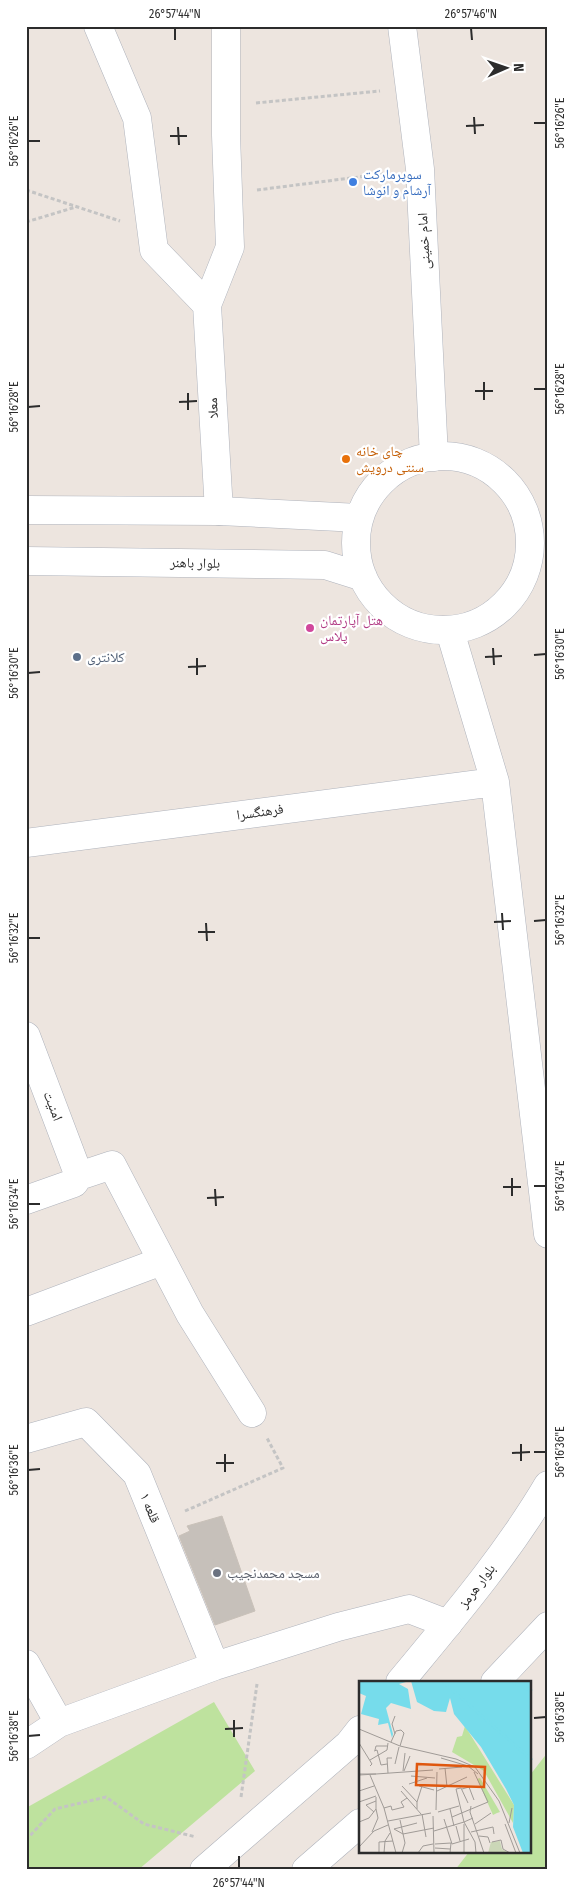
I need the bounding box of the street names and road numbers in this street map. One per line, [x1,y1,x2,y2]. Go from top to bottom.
street label: امام خمینی [414,212,435,270]
street label: معلا [204,397,222,419]
street label: بلوار باهنر [169,554,220,572]
street label: فرهنگسرا [235,800,285,824]
street label: امنیت [40,1089,66,1123]
street label: قلعه ۱ [136,1490,164,1526]
street label: بلوار هرمز [454,1561,499,1612]

